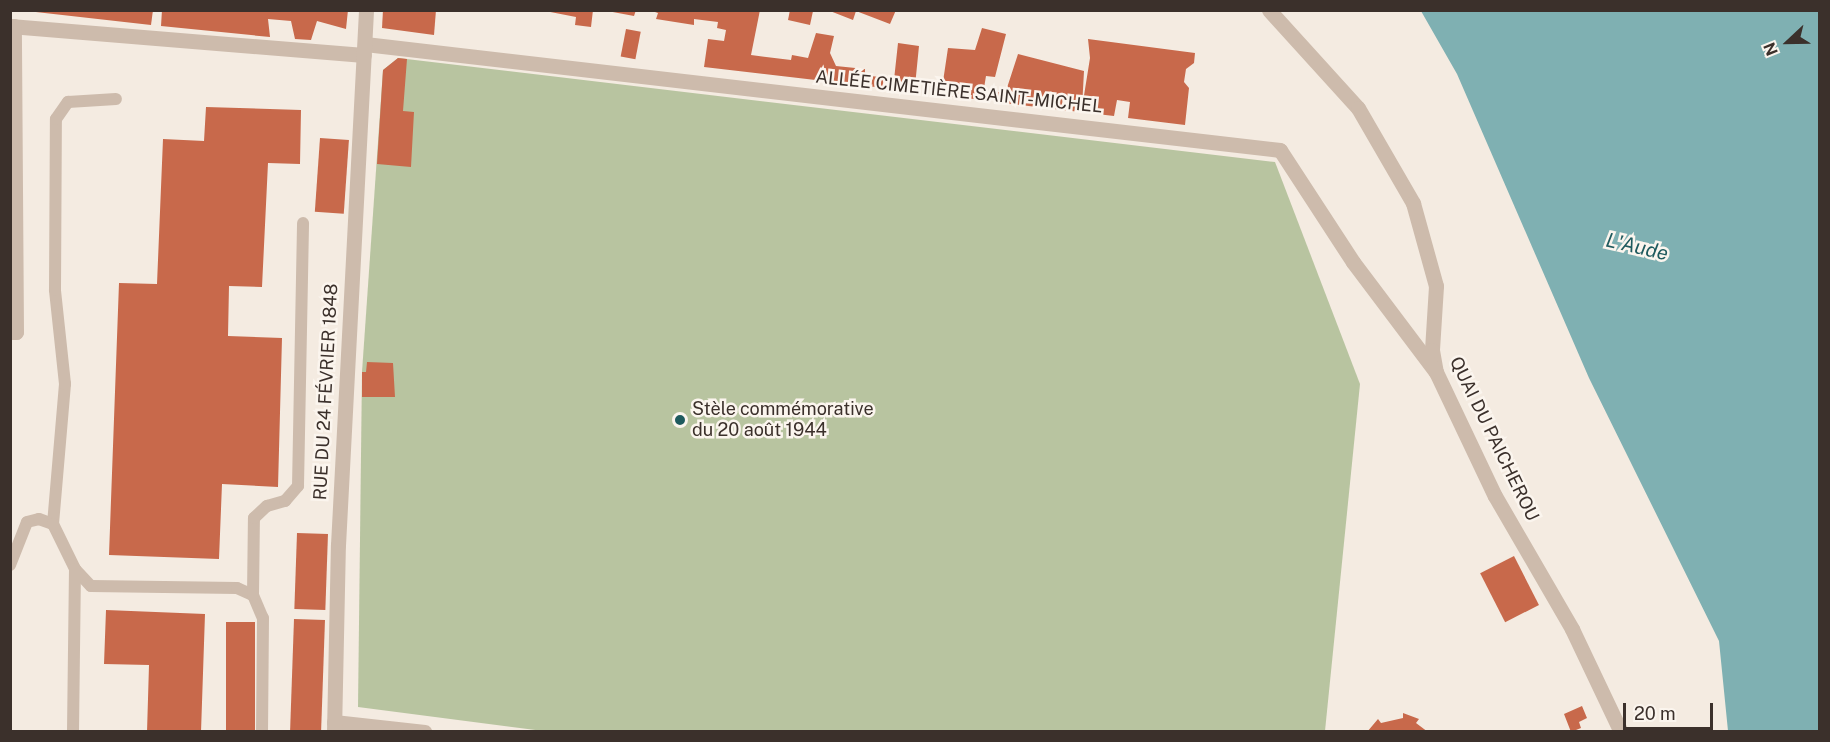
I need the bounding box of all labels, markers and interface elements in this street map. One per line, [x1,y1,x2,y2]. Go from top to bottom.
north arrow [1758,12,1818,72]
text: N [1760,40,1782,58]
street label: ALLÉE CIMETIÈRE SAINT-MICHEL [814,66,1104,118]
water label: L'Aude [1604,228,1670,266]
street label: RUE DU 24 FÉVRIER 1848 [310,283,342,501]
street label: QUAI DU PAICHEROU [1445,353,1543,525]
place label: Stèle commémorative du 20 août 1944 [692,399,874,442]
marker: Stèle commémorative du 20 août 1944 [673,413,687,427]
scale bar [1626,691,1716,729]
text: 20 m [1634,703,1676,724]

